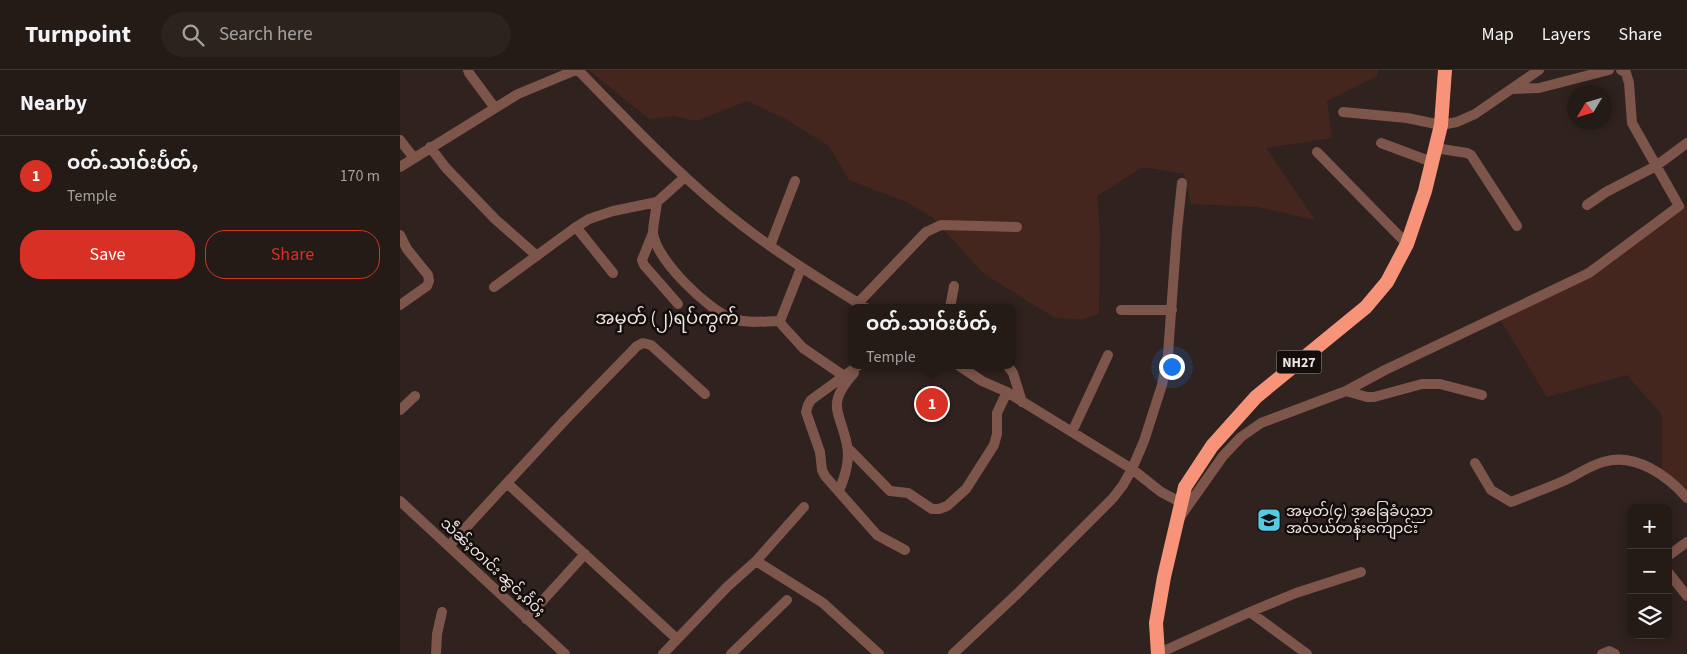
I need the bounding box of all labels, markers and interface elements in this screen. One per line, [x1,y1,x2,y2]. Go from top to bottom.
search box [161,12,511,57]
text: Turnpoint [25,17,131,52]
icon: search [179,21,207,49]
text: Search here [219,21,313,48]
text: Map [1482,22,1514,47]
text: Layers [1542,22,1591,47]
text: Share [1619,22,1662,47]
north arrow [1567,85,1612,130]
text: Nearby [20,88,87,118]
text: ဝတ်ႉသၢဝ်းပႅတ်ႇ [67,150,199,177]
text: 1 [32,165,40,187]
text: 170 m [340,165,380,187]
text: Temple [67,185,117,207]
button: Save [20,230,195,279]
button: Share [205,230,380,279]
popup [848,304,1016,369]
district label: အမှတ် (၂)ရပ်ကွက် [595,305,739,333]
text: ဝတ်ႉသၢဝ်းပႅတ်ႇ [866,311,998,338]
text: Temple [866,346,916,368]
road number: NH27 [1276,350,1322,374]
your location [1159,354,1185,380]
pin: 1 [916,385,948,423]
place label: အမှတ်(၄) အခြေခံပညာ အလယ်တန်းကျောင်း [1286,501,1433,540]
map controls [1627,504,1672,639]
button: + [1627,504,1672,549]
school or university icon: အမှတ်(၄) အခြေခံပညာ အလယ်တန်းကျောင်း [1256,507,1282,533]
street label: သဵၼ်ႈတၢင်း ၼွင်ႇၵႅဝ်ႈ [436,513,550,621]
button: − [1627,549,1672,594]
button: layers [1627,594,1672,639]

